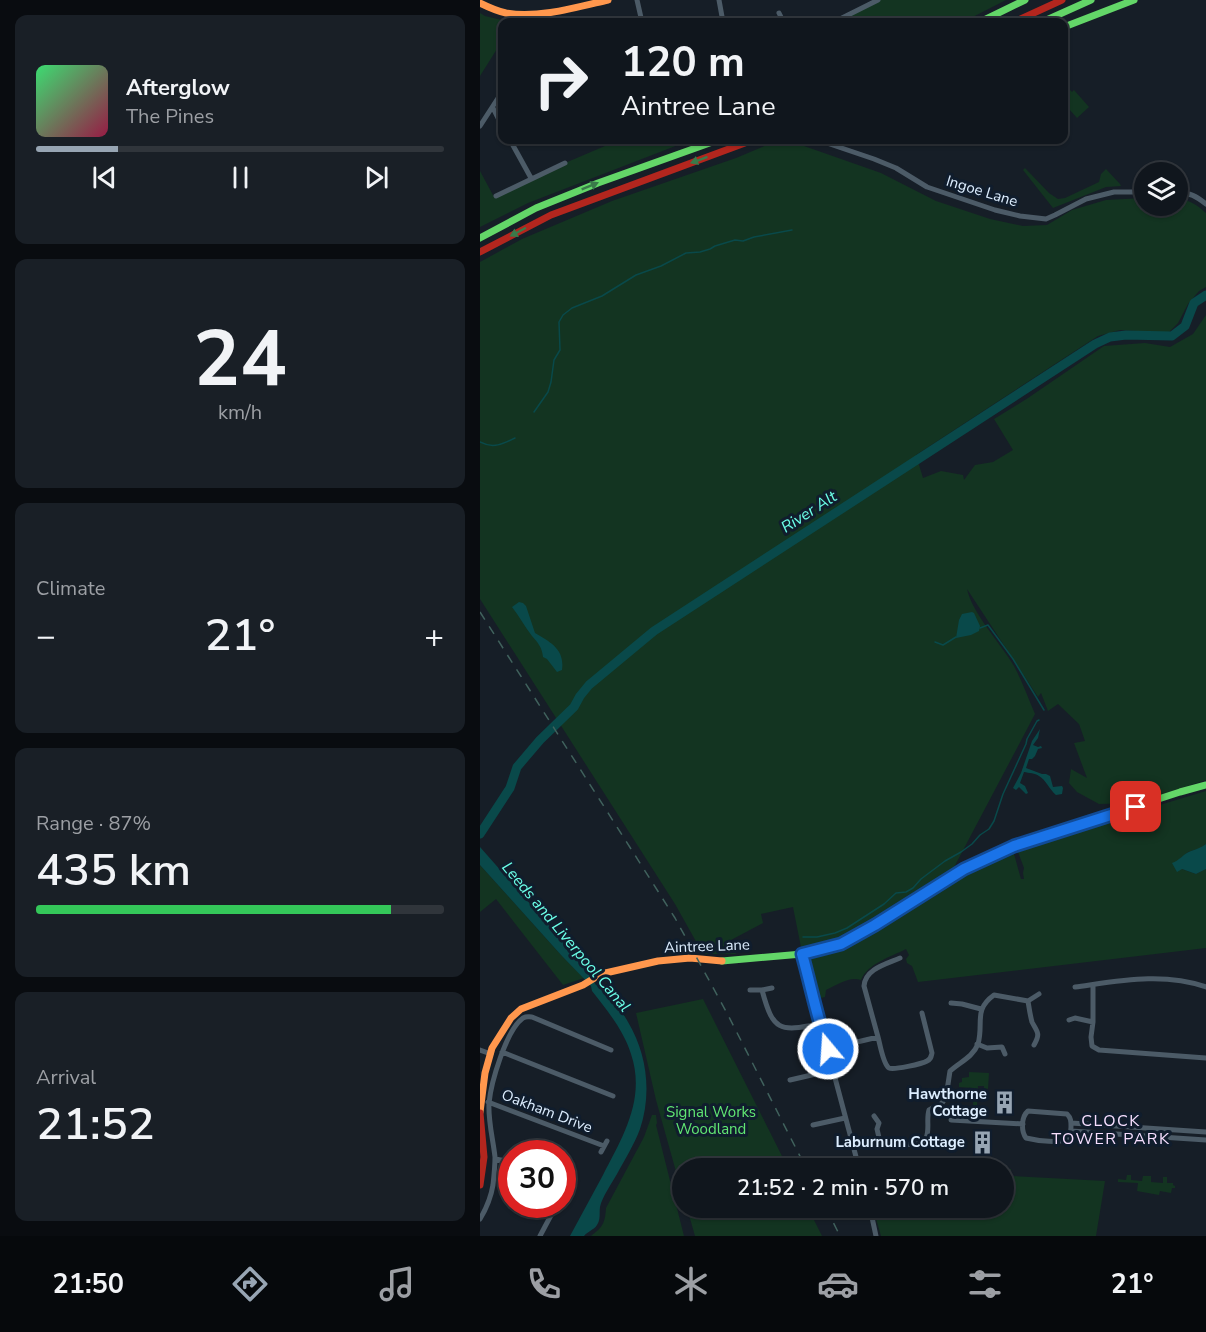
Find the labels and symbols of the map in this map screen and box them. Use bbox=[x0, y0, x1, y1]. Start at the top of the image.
one-way arrow bbox=[689, 155, 707, 165]
street label: Ingoe Lane bbox=[944, 171, 1020, 211]
one-way arrow bbox=[581, 181, 599, 191]
one-way arrow bbox=[509, 227, 526, 237]
water label: River Alt bbox=[777, 485, 842, 538]
pin bbox=[1110, 781, 1161, 832]
water label: Leeds and Liverpool Canal bbox=[497, 857, 636, 1017]
street label: Aintree Lane bbox=[664, 935, 750, 957]
position arrow bbox=[796, 1017, 860, 1081]
place label: Hawthorne Cottage bbox=[908, 1084, 987, 1121]
street label: Oakham Drive bbox=[499, 1085, 595, 1137]
building icon: Hawthorne Cottage bbox=[992, 1090, 1018, 1116]
park label: Signal Works Woodland bbox=[666, 1102, 756, 1139]
district label: CLOCK TOWER PARK bbox=[1051, 1110, 1171, 1150]
building icon: Laburnum Cottage bbox=[970, 1129, 996, 1155]
place label: Laburnum Cottage bbox=[835, 1132, 965, 1152]
speed limit sign: 30 bbox=[498, 1140, 576, 1218]

